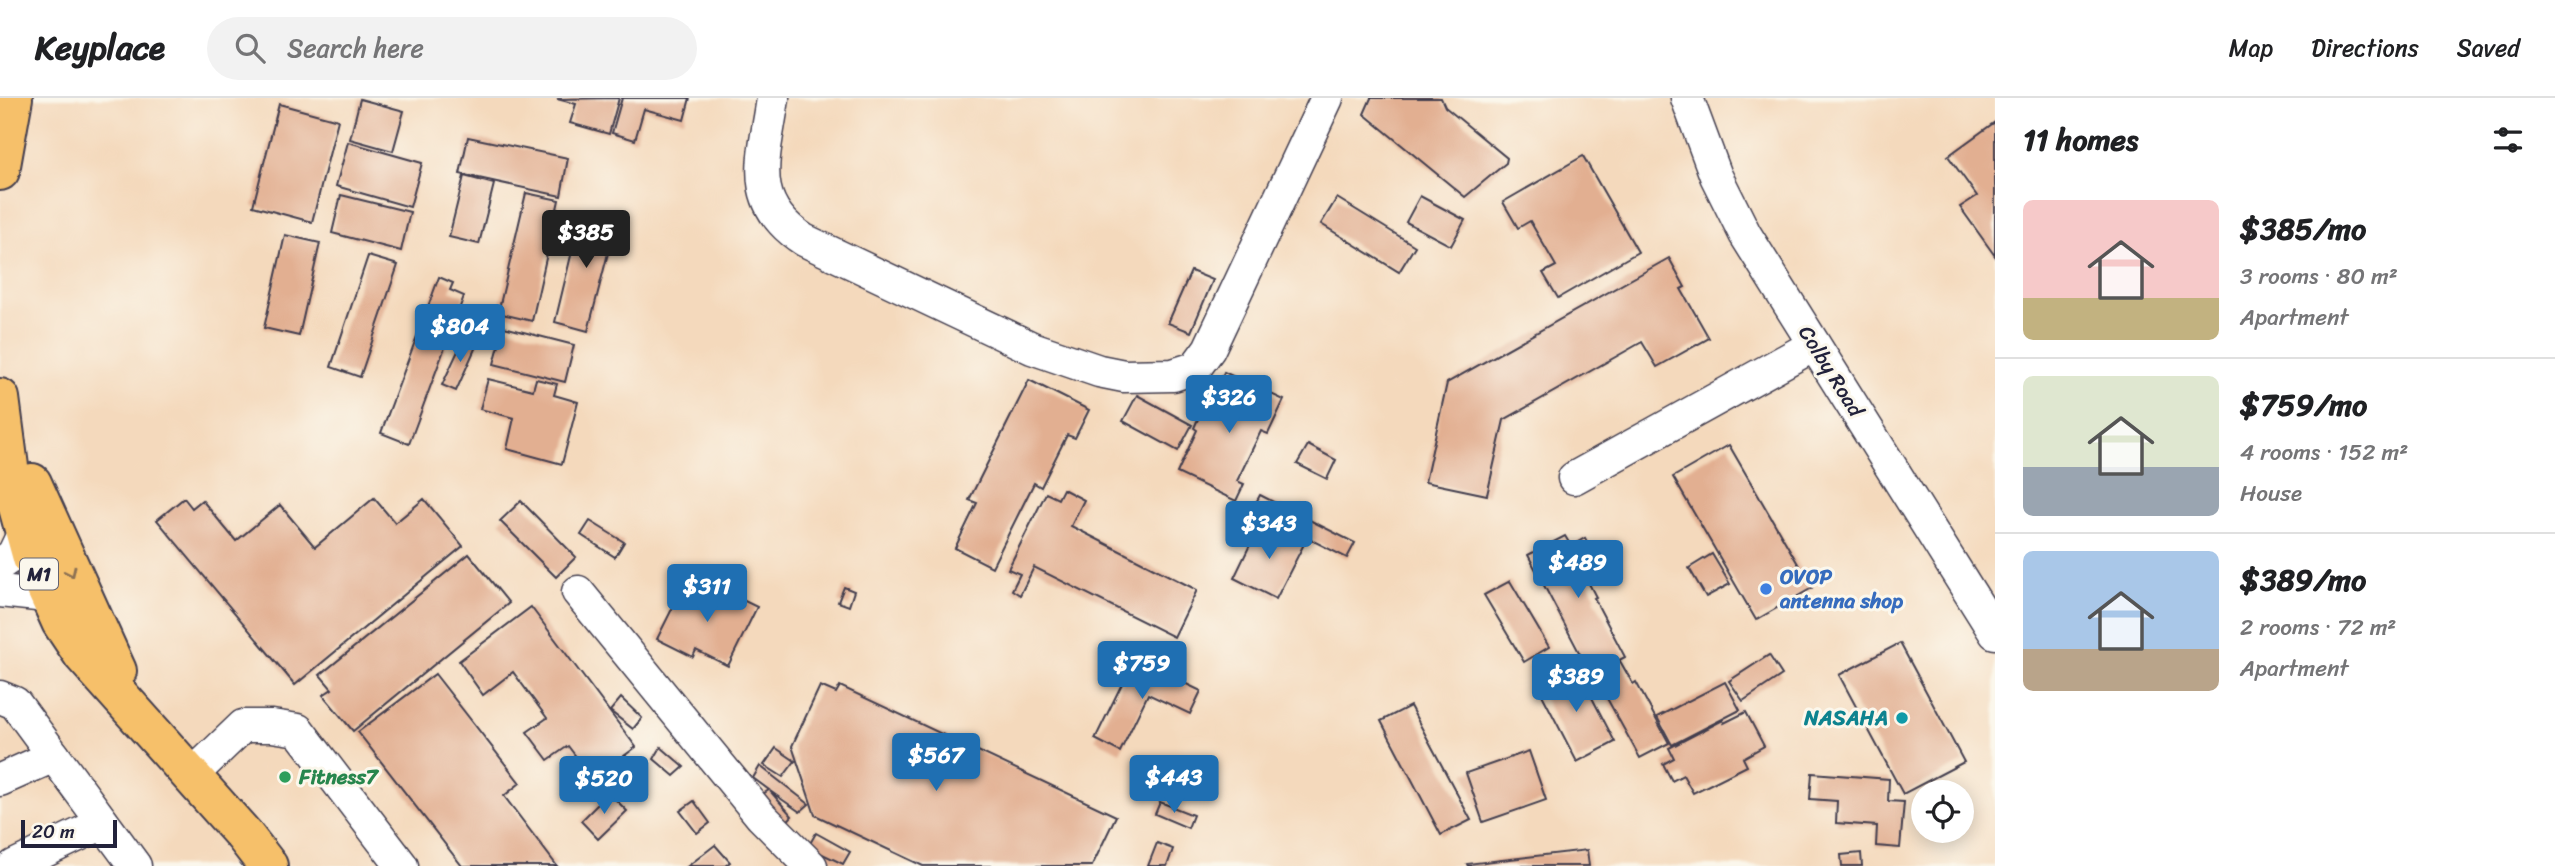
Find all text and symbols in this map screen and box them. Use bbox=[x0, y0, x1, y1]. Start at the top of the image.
search box bbox=[207, 17, 697, 80]
text: Keyplace bbox=[35, 19, 165, 77]
text: Search here bbox=[287, 25, 424, 71]
text: Map bbox=[2229, 27, 2273, 69]
text: Directions bbox=[2311, 27, 2419, 69]
text: Saved bbox=[2457, 27, 2520, 69]
icon: search bbox=[231, 29, 269, 67]
text: 11 homes bbox=[2023, 113, 2138, 167]
icon: filters bbox=[2489, 121, 2527, 159]
text: $385/mo bbox=[2240, 202, 2366, 256]
pin: $385 bbox=[545, 211, 627, 270]
text: $385 bbox=[558, 212, 614, 253]
icon: home bbox=[2079, 228, 2163, 312]
text: 3 rooms · 80 m² bbox=[2240, 256, 2398, 297]
text: Apartment bbox=[2240, 297, 2349, 338]
pin: $804 bbox=[419, 304, 501, 364]
text: $804 bbox=[431, 306, 489, 347]
street label: Colby Road bbox=[1788, 318, 1875, 426]
pin: $326 bbox=[1188, 376, 1270, 435]
text: $326 bbox=[1202, 377, 1256, 418]
text: $759/mo bbox=[2240, 378, 2367, 432]
icon: home bbox=[2079, 404, 2163, 488]
text: 4 rooms · 152 m² bbox=[2240, 432, 2408, 473]
text: House bbox=[2240, 473, 2302, 514]
pin: $343 bbox=[1228, 502, 1310, 561]
text: $343 bbox=[1241, 503, 1297, 544]
pin: $489 bbox=[1537, 540, 1619, 600]
text: $489 bbox=[1549, 542, 1607, 583]
text: $389/mo bbox=[2240, 553, 2366, 607]
place label: OVOP antenna shop bbox=[1779, 558, 1904, 620]
road number: M1 bbox=[20, 559, 58, 589]
pin: $311 bbox=[666, 564, 748, 624]
one-way arrow bbox=[63, 565, 77, 577]
text: $311 bbox=[683, 566, 731, 607]
icon: home bbox=[2079, 579, 2163, 663]
marker: OVOP antenna shop bbox=[1758, 581, 1774, 597]
text: 2 rooms · 72 m² bbox=[2240, 607, 2396, 648]
pin: $759 bbox=[1101, 642, 1183, 701]
text: $759 bbox=[1114, 643, 1170, 684]
text: Apartment bbox=[2240, 648, 2349, 689]
pin: $389 bbox=[1535, 654, 1617, 714]
text: $389 bbox=[1548, 656, 1604, 697]
place label: NASAHA bbox=[1803, 699, 1888, 737]
marker: NASAHA bbox=[1894, 710, 1910, 726]
pin: $567 bbox=[895, 734, 977, 793]
text: $567 bbox=[908, 735, 964, 776]
pin: $520 bbox=[563, 756, 645, 816]
pin: $443 bbox=[1133, 756, 1215, 815]
text: $443 bbox=[1146, 757, 1202, 798]
place label: Fitness7 bbox=[298, 758, 380, 796]
text: $520 bbox=[575, 758, 633, 799]
marker: Fitness7 bbox=[277, 769, 293, 785]
map controls bbox=[1911, 780, 1974, 843]
button: locate bbox=[1911, 780, 1974, 843]
text: 20 m bbox=[32, 815, 75, 848]
scale bar bbox=[21, 817, 117, 849]

